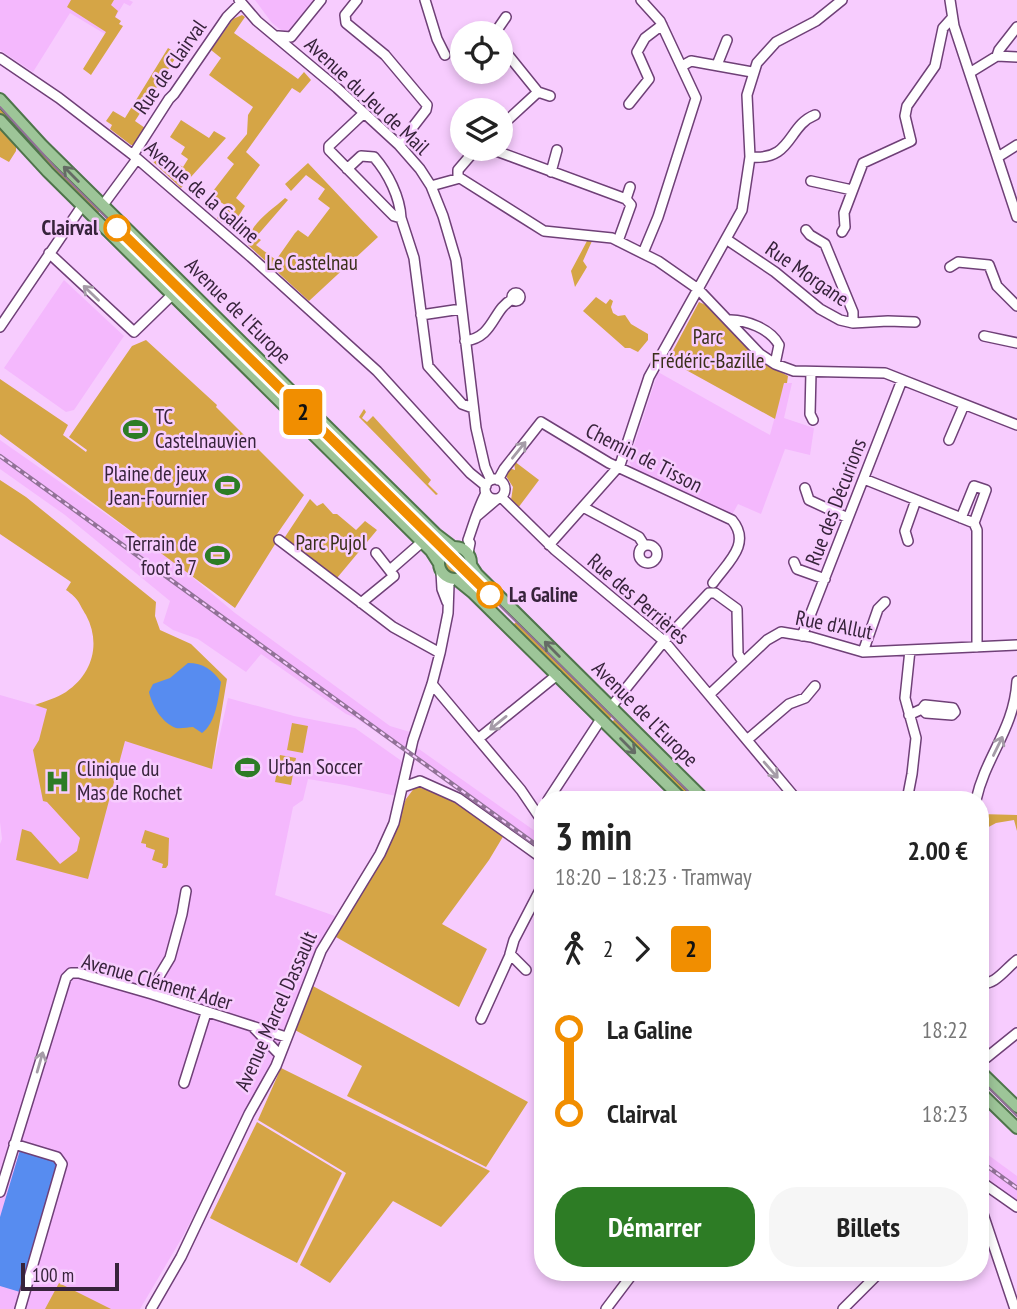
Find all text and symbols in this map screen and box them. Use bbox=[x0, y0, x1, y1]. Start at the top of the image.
street label: Rue de Clairval bbox=[127, 14, 212, 119]
map controls bbox=[450, 21, 513, 161]
button: locate bbox=[450, 21, 513, 84]
street label: Avenue du Jeu de Mail bbox=[299, 31, 435, 160]
button: layers bbox=[450, 98, 513, 161]
street label: Avenue de la Galine bbox=[139, 134, 265, 249]
one-way arrow bbox=[63, 166, 80, 183]
place label: Clairval bbox=[42, 214, 99, 241]
marker: Clairval bbox=[104, 215, 130, 241]
street label: Rue Morgane bbox=[760, 235, 854, 312]
park label: Le Castelnau bbox=[266, 249, 358, 276]
street label: Avenue de l'Europe bbox=[180, 252, 297, 369]
one-way arrow bbox=[83, 284, 100, 301]
park label: Parc Frédéric-Bazille bbox=[652, 323, 764, 374]
line badge: 2 bbox=[280, 389, 326, 435]
text: 2 bbox=[297, 396, 309, 427]
place label: TC Castelnauvien bbox=[155, 403, 256, 454]
sports icon: TC Castelnauvien bbox=[121, 415, 149, 443]
street label: Chemin de Tisson bbox=[581, 417, 707, 499]
street label: Rue des Décurions bbox=[799, 435, 872, 569]
one-way arrow bbox=[511, 442, 526, 460]
place label: Plaine de jeux Jean-Fournier bbox=[104, 460, 207, 511]
sports icon: Plaine de jeux Jean-Fournier bbox=[213, 472, 241, 500]
park label: Parc Pujol bbox=[295, 529, 367, 556]
place label: Terrain de foot à 7 bbox=[125, 530, 197, 581]
sports icon: Terrain de foot à 7 bbox=[203, 542, 231, 570]
street label: Rue des Perrières bbox=[582, 547, 695, 650]
place label: La Galine bbox=[509, 581, 578, 608]
marker: La Galine bbox=[477, 582, 503, 608]
street label: Rue d'Allut bbox=[793, 604, 875, 645]
one-way arrow bbox=[544, 640, 561, 657]
street label: Avenue de l'Europe bbox=[587, 655, 704, 772]
one-way arrow bbox=[490, 715, 508, 730]
one-way arrow bbox=[992, 736, 1006, 757]
one-way arrow bbox=[620, 737, 637, 754]
sports icon: Urban Soccer bbox=[234, 753, 262, 781]
place label: Urban Soccer bbox=[268, 753, 363, 780]
place label: Clinique du Mas de Rochet bbox=[77, 755, 182, 806]
one-way arrow bbox=[763, 761, 779, 779]
hospital icon: Clinique du Mas de Rochet bbox=[43, 767, 71, 795]
text: 3 min bbox=[555, 811, 632, 860]
text: 2.00 € bbox=[907, 834, 968, 867]
text: 18:20 – 18:23 · Tramway bbox=[555, 862, 752, 891]
street label: Avenue Marcel Dassault bbox=[228, 927, 323, 1095]
icon: walk bbox=[555, 930, 593, 968]
icon: forward bbox=[623, 930, 661, 968]
text: 2 bbox=[685, 933, 697, 964]
text: 2 bbox=[603, 934, 613, 963]
street label: Avenue Clément Ader bbox=[79, 947, 236, 1016]
text: La Galine bbox=[607, 1013, 693, 1046]
text: 18:22 bbox=[922, 1015, 968, 1044]
one-way arrow bbox=[34, 1051, 47, 1073]
text: Clairval bbox=[607, 1097, 677, 1130]
text: 18:23 bbox=[922, 1099, 968, 1128]
button: Démarrer bbox=[555, 1187, 755, 1267]
button: Billets bbox=[769, 1187, 968, 1267]
scale bar bbox=[21, 1260, 119, 1292]
text: 100 m bbox=[32, 1263, 74, 1287]

